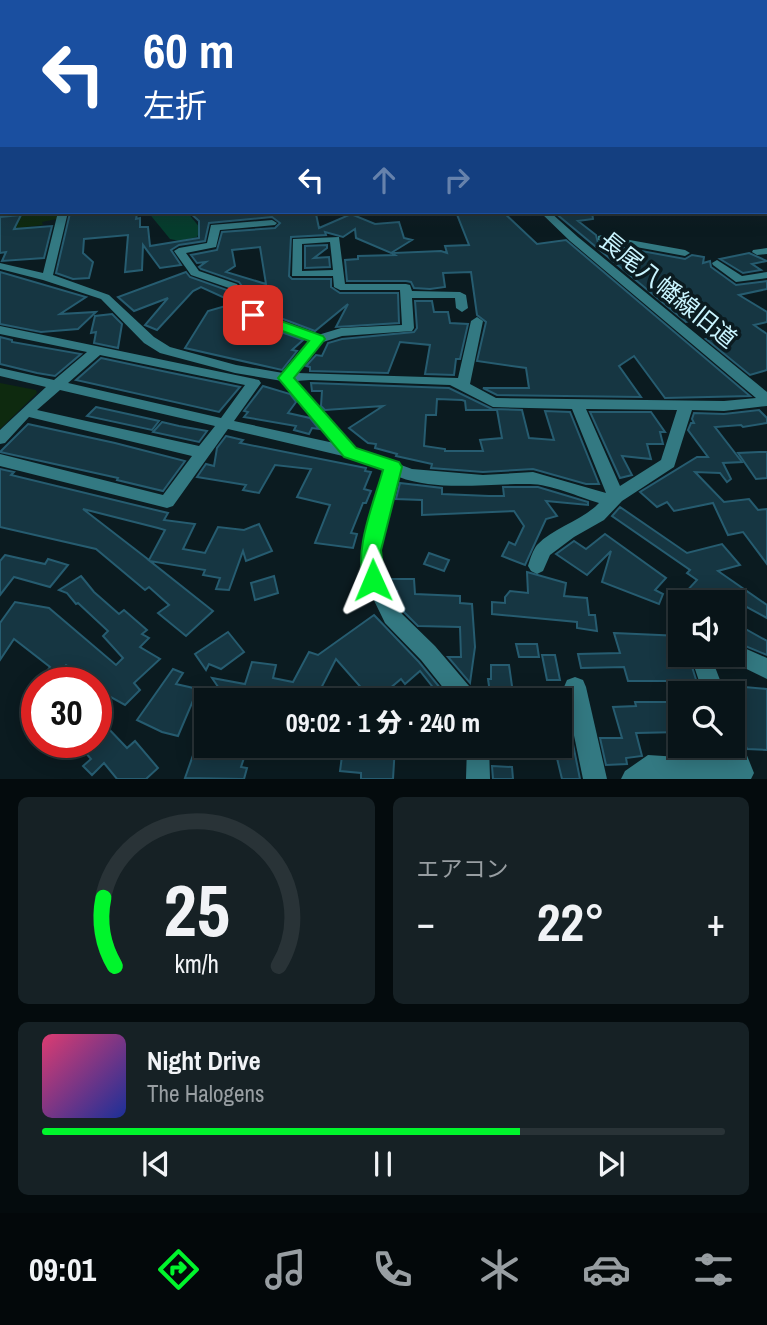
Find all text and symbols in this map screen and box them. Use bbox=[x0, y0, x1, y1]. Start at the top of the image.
text: 60 m bbox=[143, 17, 235, 83]
icon: left bbox=[28, 28, 119, 119]
text: 左折 bbox=[143, 84, 207, 127]
icon: left bbox=[292, 161, 330, 199]
icon: ahead bbox=[365, 161, 403, 199]
icon: right bbox=[438, 161, 476, 199]
street label: 長尾八幡線旧道 bbox=[593, 224, 744, 355]
pin bbox=[223, 285, 283, 345]
icon: arrive bbox=[234, 296, 272, 334]
position arrow bbox=[336, 543, 410, 617]
map controls bbox=[668, 590, 745, 758]
button: sound bbox=[668, 590, 745, 667]
speed limit sign: 30 bbox=[21, 667, 112, 758]
button: search bbox=[668, 681, 745, 758]
text: 09:02 · 1 分 · 240 m bbox=[286, 705, 480, 740]
text: エアコン bbox=[417, 853, 509, 884]
text: 25 bbox=[163, 862, 229, 960]
text: 22° bbox=[537, 887, 605, 957]
text: − bbox=[417, 897, 435, 948]
text: + bbox=[707, 897, 725, 948]
text: km/h bbox=[174, 947, 218, 981]
text: Night Drive bbox=[147, 1043, 261, 1078]
text: The Halogens bbox=[147, 1078, 264, 1109]
icon: previous bbox=[137, 1145, 175, 1183]
icon: pause bbox=[364, 1145, 402, 1183]
icon: next bbox=[592, 1145, 630, 1183]
icon: directions bbox=[154, 1245, 203, 1294]
icon: music bbox=[261, 1245, 310, 1294]
icon: phone bbox=[368, 1245, 417, 1294]
icon: climate bbox=[475, 1245, 524, 1294]
icon: car bbox=[582, 1245, 631, 1294]
icon: filters bbox=[689, 1245, 738, 1294]
text: 09:01 bbox=[29, 1248, 96, 1291]

